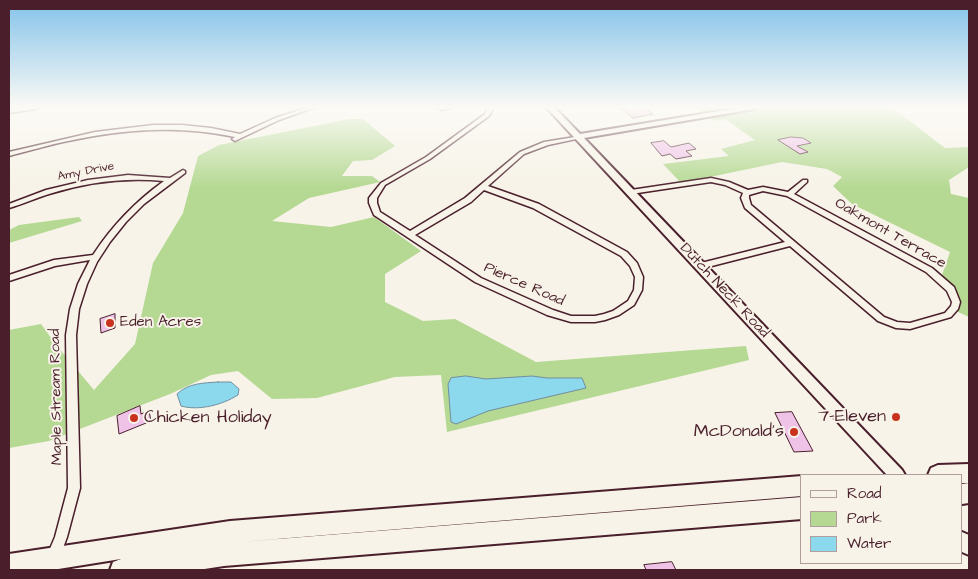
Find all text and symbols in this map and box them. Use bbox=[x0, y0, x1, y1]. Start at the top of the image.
street label: Amy Drive bbox=[56, 159, 116, 185]
street label: Oakmont Terrace bbox=[831, 195, 949, 273]
street label: Dutch Neck Road bbox=[675, 240, 773, 342]
street label: Pierce Road bbox=[481, 259, 567, 311]
place label: Eden Acres bbox=[120, 314, 201, 332]
marker: Eden Acres bbox=[104, 317, 116, 329]
street label: Maple Stream Road bbox=[47, 328, 67, 466]
place label: 7-Eleven bbox=[818, 406, 886, 428]
place label: Chicken Holiday bbox=[144, 407, 272, 429]
marker: 7-Eleven bbox=[890, 411, 902, 423]
marker: Chicken Holiday bbox=[128, 412, 140, 424]
place label: McDonald's bbox=[694, 421, 784, 443]
marker: McDonald's bbox=[788, 426, 800, 438]
legend bbox=[800, 474, 963, 564]
text: Road bbox=[847, 483, 881, 504]
text: Park bbox=[847, 508, 882, 529]
text: Water bbox=[847, 533, 891, 554]

